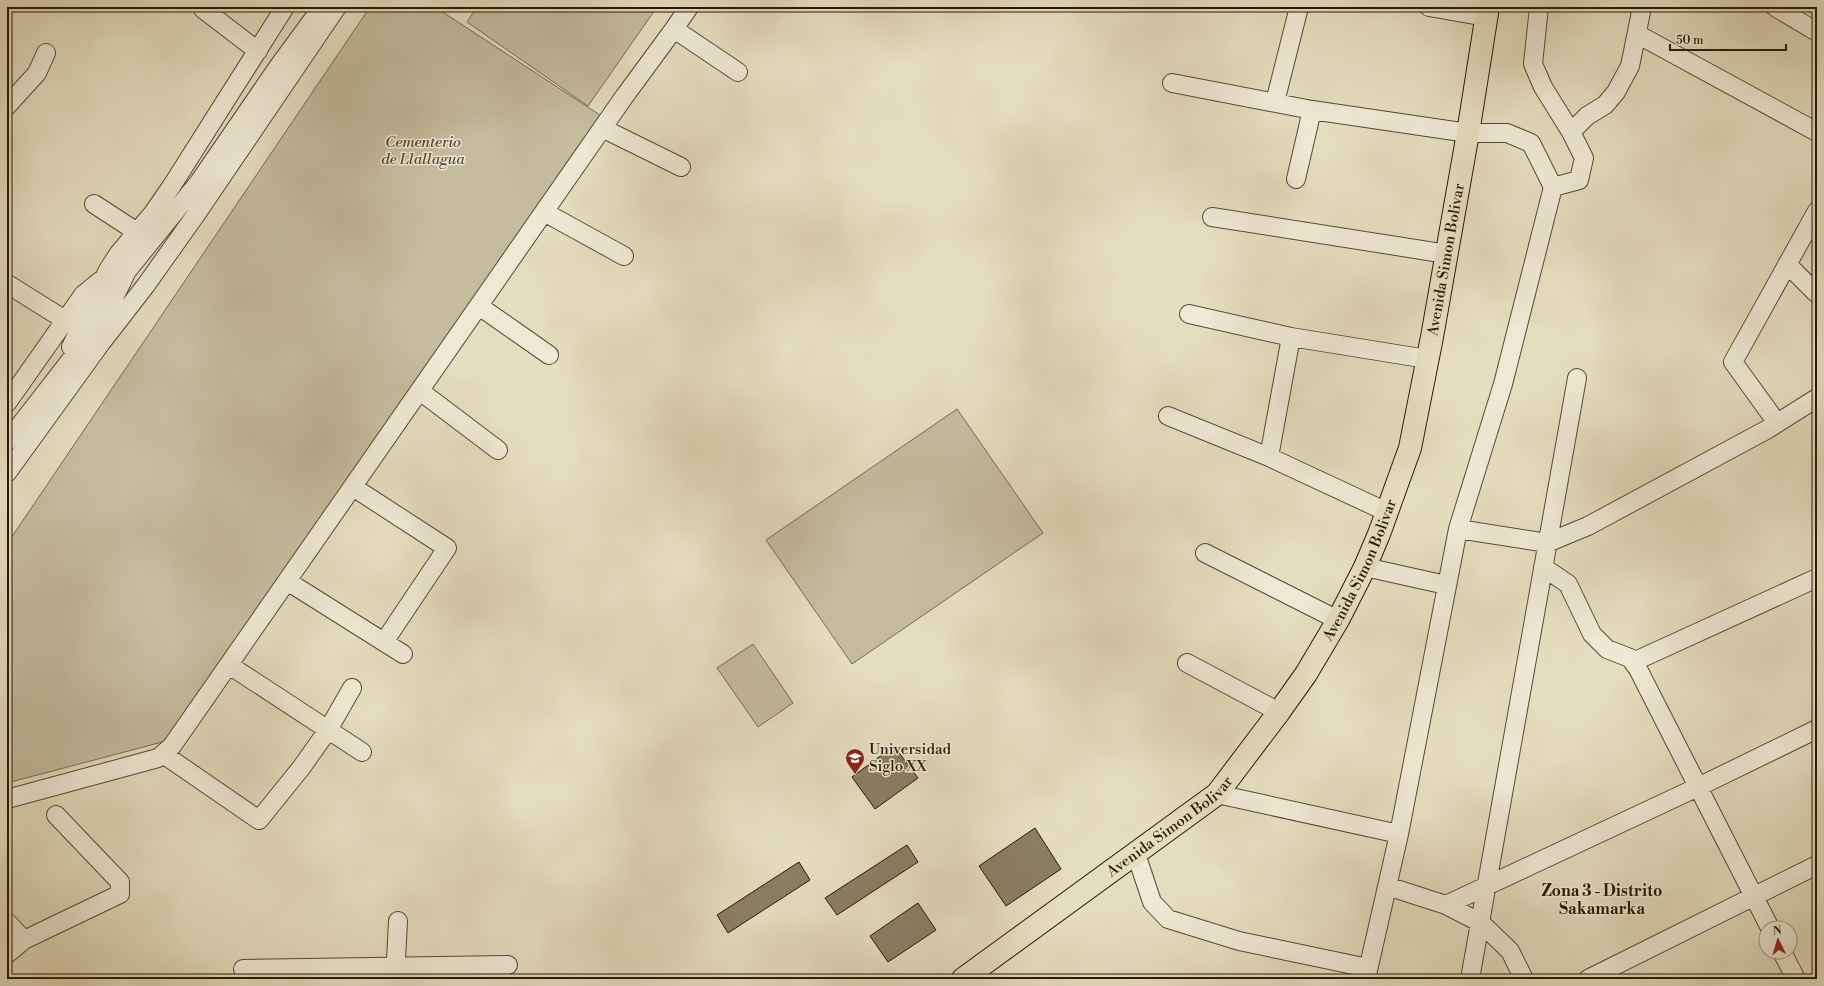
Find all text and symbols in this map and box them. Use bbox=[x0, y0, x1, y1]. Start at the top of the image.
scale bar bbox=[1670, 26, 1786, 52]
text: 50 m bbox=[1676, 33, 1704, 48]
park label: Cementerio de Llallagua bbox=[381, 133, 465, 169]
street label: Avenida Simon Bolivar bbox=[1423, 181, 1469, 338]
street label: Avenida Simon Bolivar bbox=[1318, 496, 1401, 645]
place label: Universidad Siglo XX bbox=[869, 740, 952, 776]
school or university icon: Universidad Siglo XX bbox=[844, 747, 866, 775]
street label: Avenida Simon Bolivar bbox=[1102, 772, 1237, 881]
district label: Zona 3 - Distrito Sakamarka bbox=[1542, 881, 1662, 919]
north arrow bbox=[1758, 920, 1798, 960]
text: N bbox=[1772, 924, 1782, 938]

